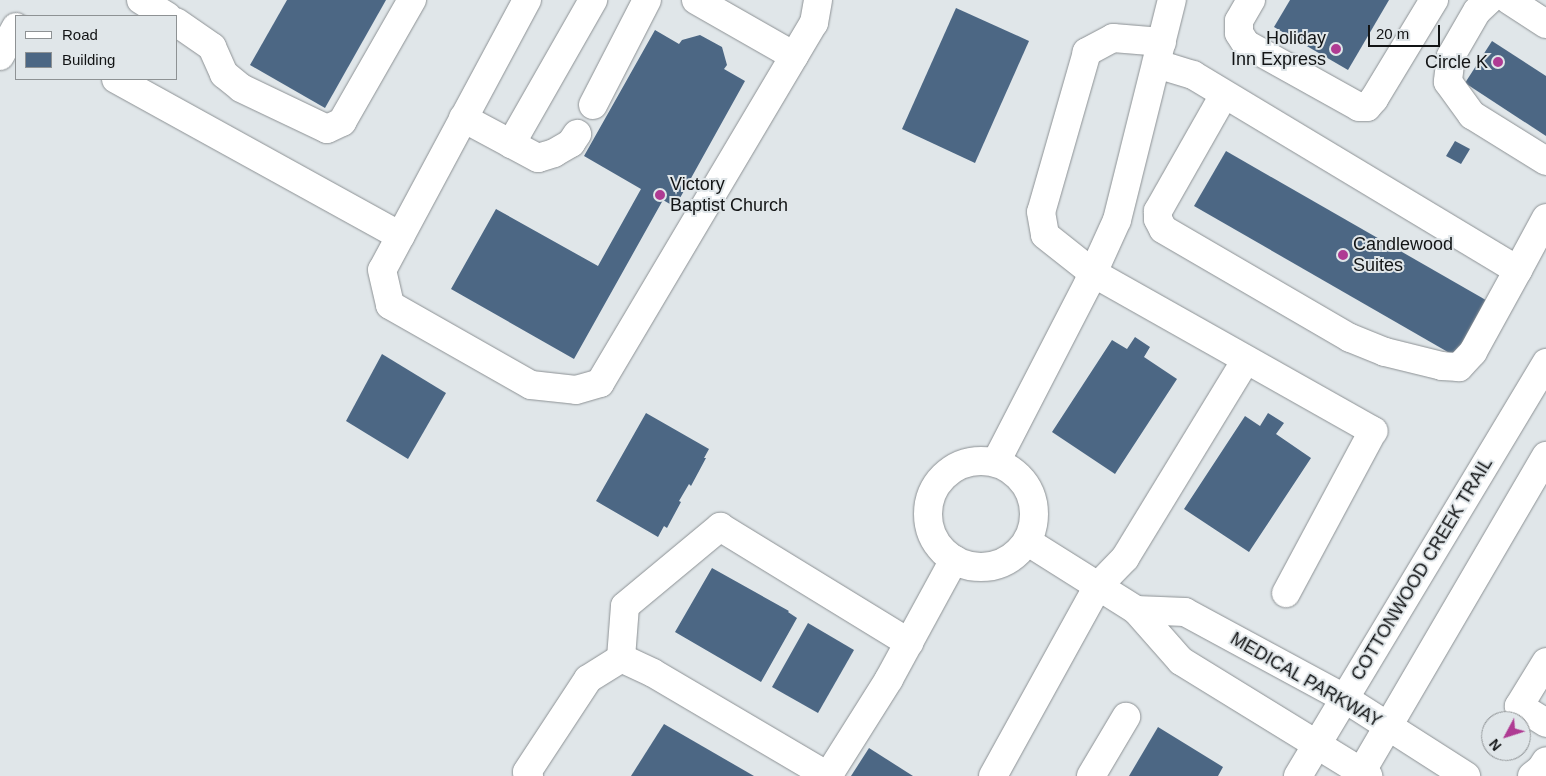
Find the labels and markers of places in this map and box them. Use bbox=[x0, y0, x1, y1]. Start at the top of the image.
place label: Holiday Inn Express bbox=[1231, 28, 1326, 70]
marker: Holiday Inn Express bbox=[1330, 43, 1342, 55]
place label: Circle K bbox=[1425, 51, 1488, 73]
marker: Circle K bbox=[1492, 56, 1504, 68]
place label: Victory Baptist Church bbox=[670, 174, 788, 216]
marker: Victory Baptist Church bbox=[654, 189, 666, 201]
place label: Candlewood Suites bbox=[1353, 234, 1453, 276]
marker: Candlewood Suites bbox=[1337, 249, 1349, 261]

